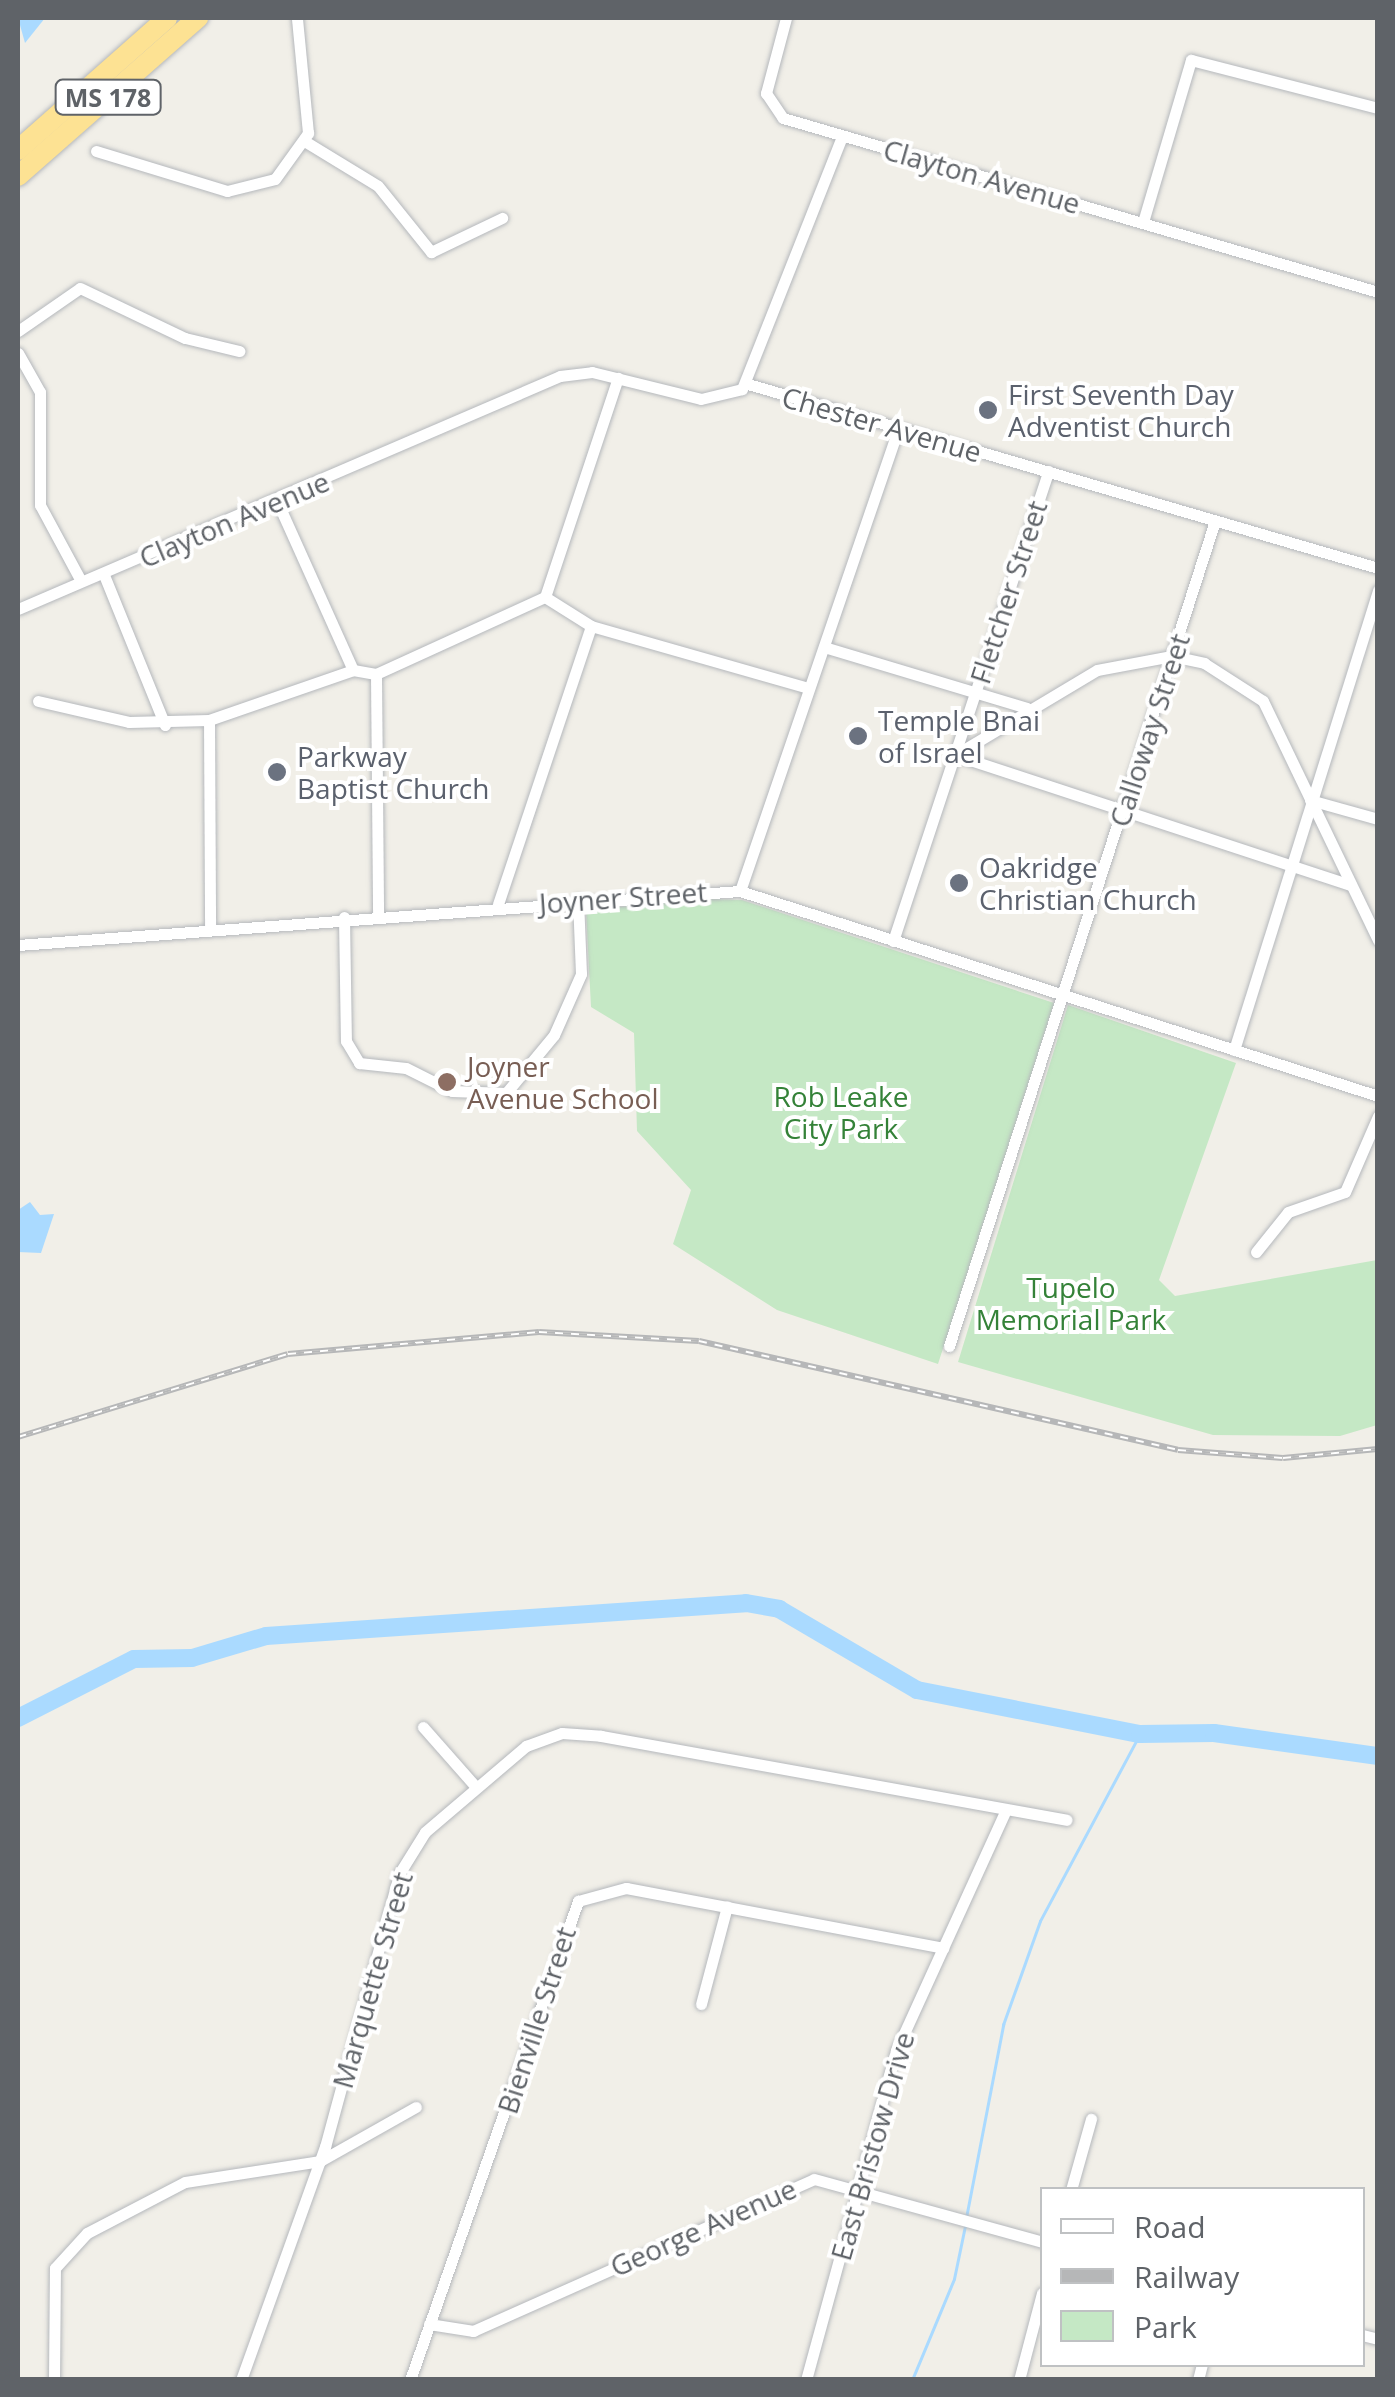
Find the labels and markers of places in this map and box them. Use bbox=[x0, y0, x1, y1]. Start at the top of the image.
place label: First Seventh Day Adventist Church bbox=[1008, 377, 1234, 443]
marker: First Seventh Day Adventist Church bbox=[977, 399, 999, 421]
place label: Temple Bnai of Israel bbox=[878, 703, 1040, 769]
marker: Temple Bnai of Israel bbox=[847, 725, 869, 747]
place label: Parkway Baptist Church bbox=[297, 739, 489, 805]
marker: Parkway Baptist Church bbox=[266, 761, 288, 783]
place label: Oakridge Christian Church bbox=[979, 850, 1197, 916]
marker: Oakridge Christian Church bbox=[948, 872, 970, 894]
place label: Joyner Avenue School bbox=[467, 1049, 658, 1115]
marker: Joyner Avenue School bbox=[436, 1071, 458, 1093]

